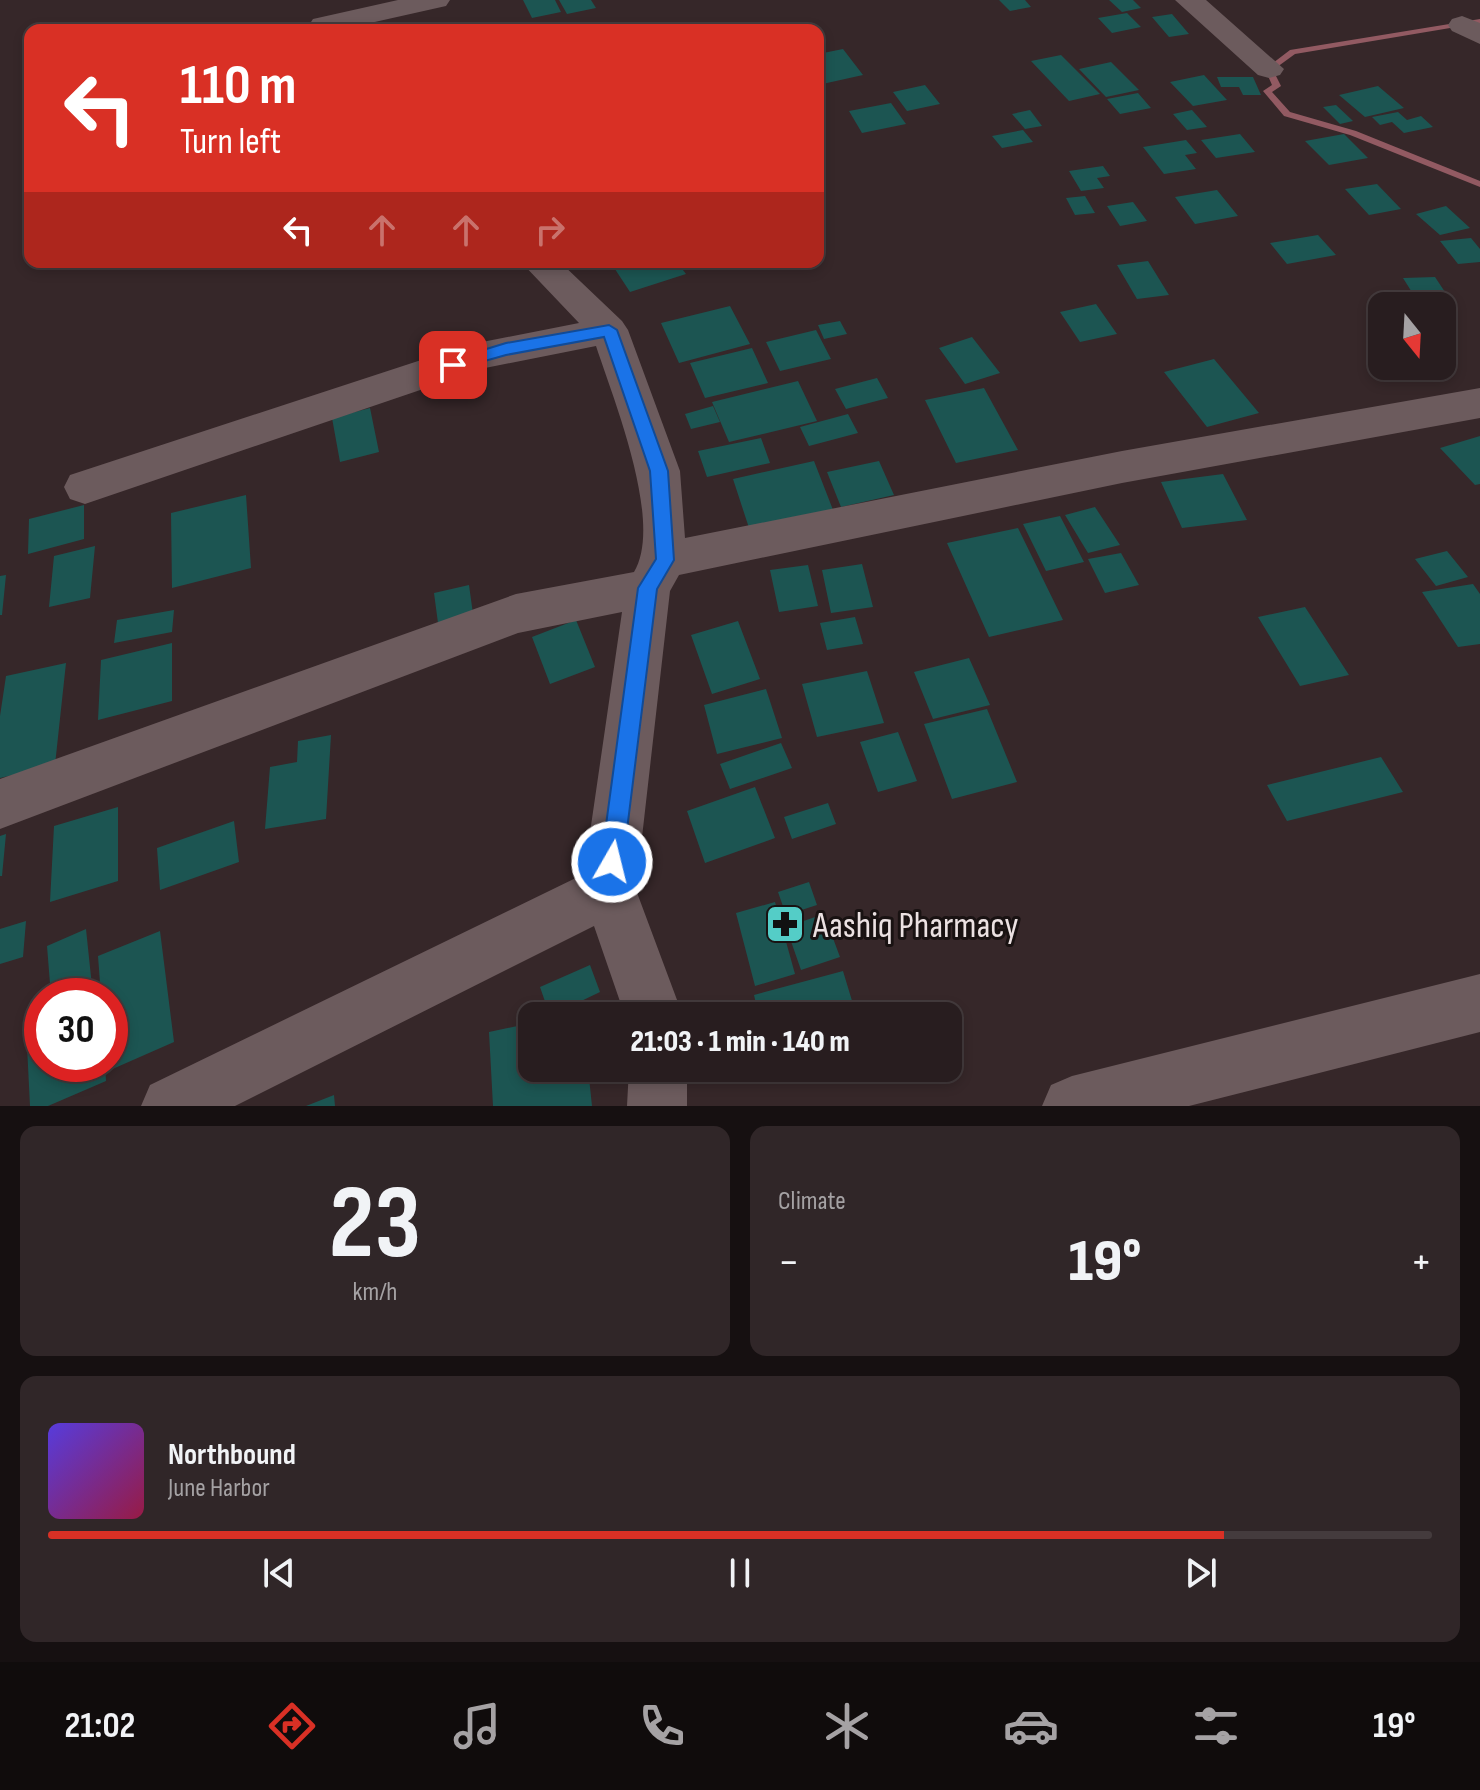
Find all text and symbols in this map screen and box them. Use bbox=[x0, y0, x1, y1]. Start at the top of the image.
text: 110 m bbox=[180, 53, 296, 120]
icon: left bbox=[48, 56, 152, 160]
text: Turn left bbox=[180, 121, 281, 164]
icon: left bbox=[276, 208, 320, 252]
icon: ahead bbox=[360, 208, 404, 252]
icon: ahead bbox=[444, 208, 488, 252]
icon: right bbox=[528, 208, 572, 252]
north arrow bbox=[1368, 292, 1456, 380]
map controls bbox=[1368, 292, 1456, 380]
pin bbox=[419, 331, 487, 399]
icon: arrive bbox=[431, 343, 475, 387]
position arrow bbox=[570, 820, 654, 904]
pharmacy icon: Aashiq Pharmacy bbox=[764, 903, 806, 945]
place label: Aashiq Pharmacy bbox=[812, 905, 1018, 948]
speed limit sign: 30 bbox=[24, 978, 128, 1082]
text: 21:03 · 1 min · 140 m bbox=[630, 1024, 850, 1060]
text: 23 bbox=[329, 1162, 421, 1287]
text: Climate bbox=[778, 1186, 846, 1217]
text: 19° bbox=[1068, 1226, 1142, 1298]
text: − bbox=[778, 1236, 800, 1289]
text: + bbox=[1410, 1236, 1432, 1289]
text: km/h bbox=[353, 1277, 397, 1308]
text: Northbound bbox=[168, 1437, 296, 1473]
text: June Harbor bbox=[168, 1473, 270, 1504]
icon: previous bbox=[257, 1551, 301, 1595]
icon: pause bbox=[718, 1551, 762, 1595]
icon: next bbox=[1179, 1551, 1223, 1595]
icon: directions bbox=[264, 1698, 320, 1754]
icon: music bbox=[449, 1698, 505, 1754]
icon: phone bbox=[634, 1698, 690, 1754]
icon: climate bbox=[819, 1698, 875, 1754]
icon: car bbox=[1003, 1698, 1059, 1754]
icon: filters bbox=[1188, 1698, 1244, 1754]
text: 21:02 bbox=[64, 1705, 135, 1748]
text: 19° bbox=[1373, 1705, 1416, 1748]

